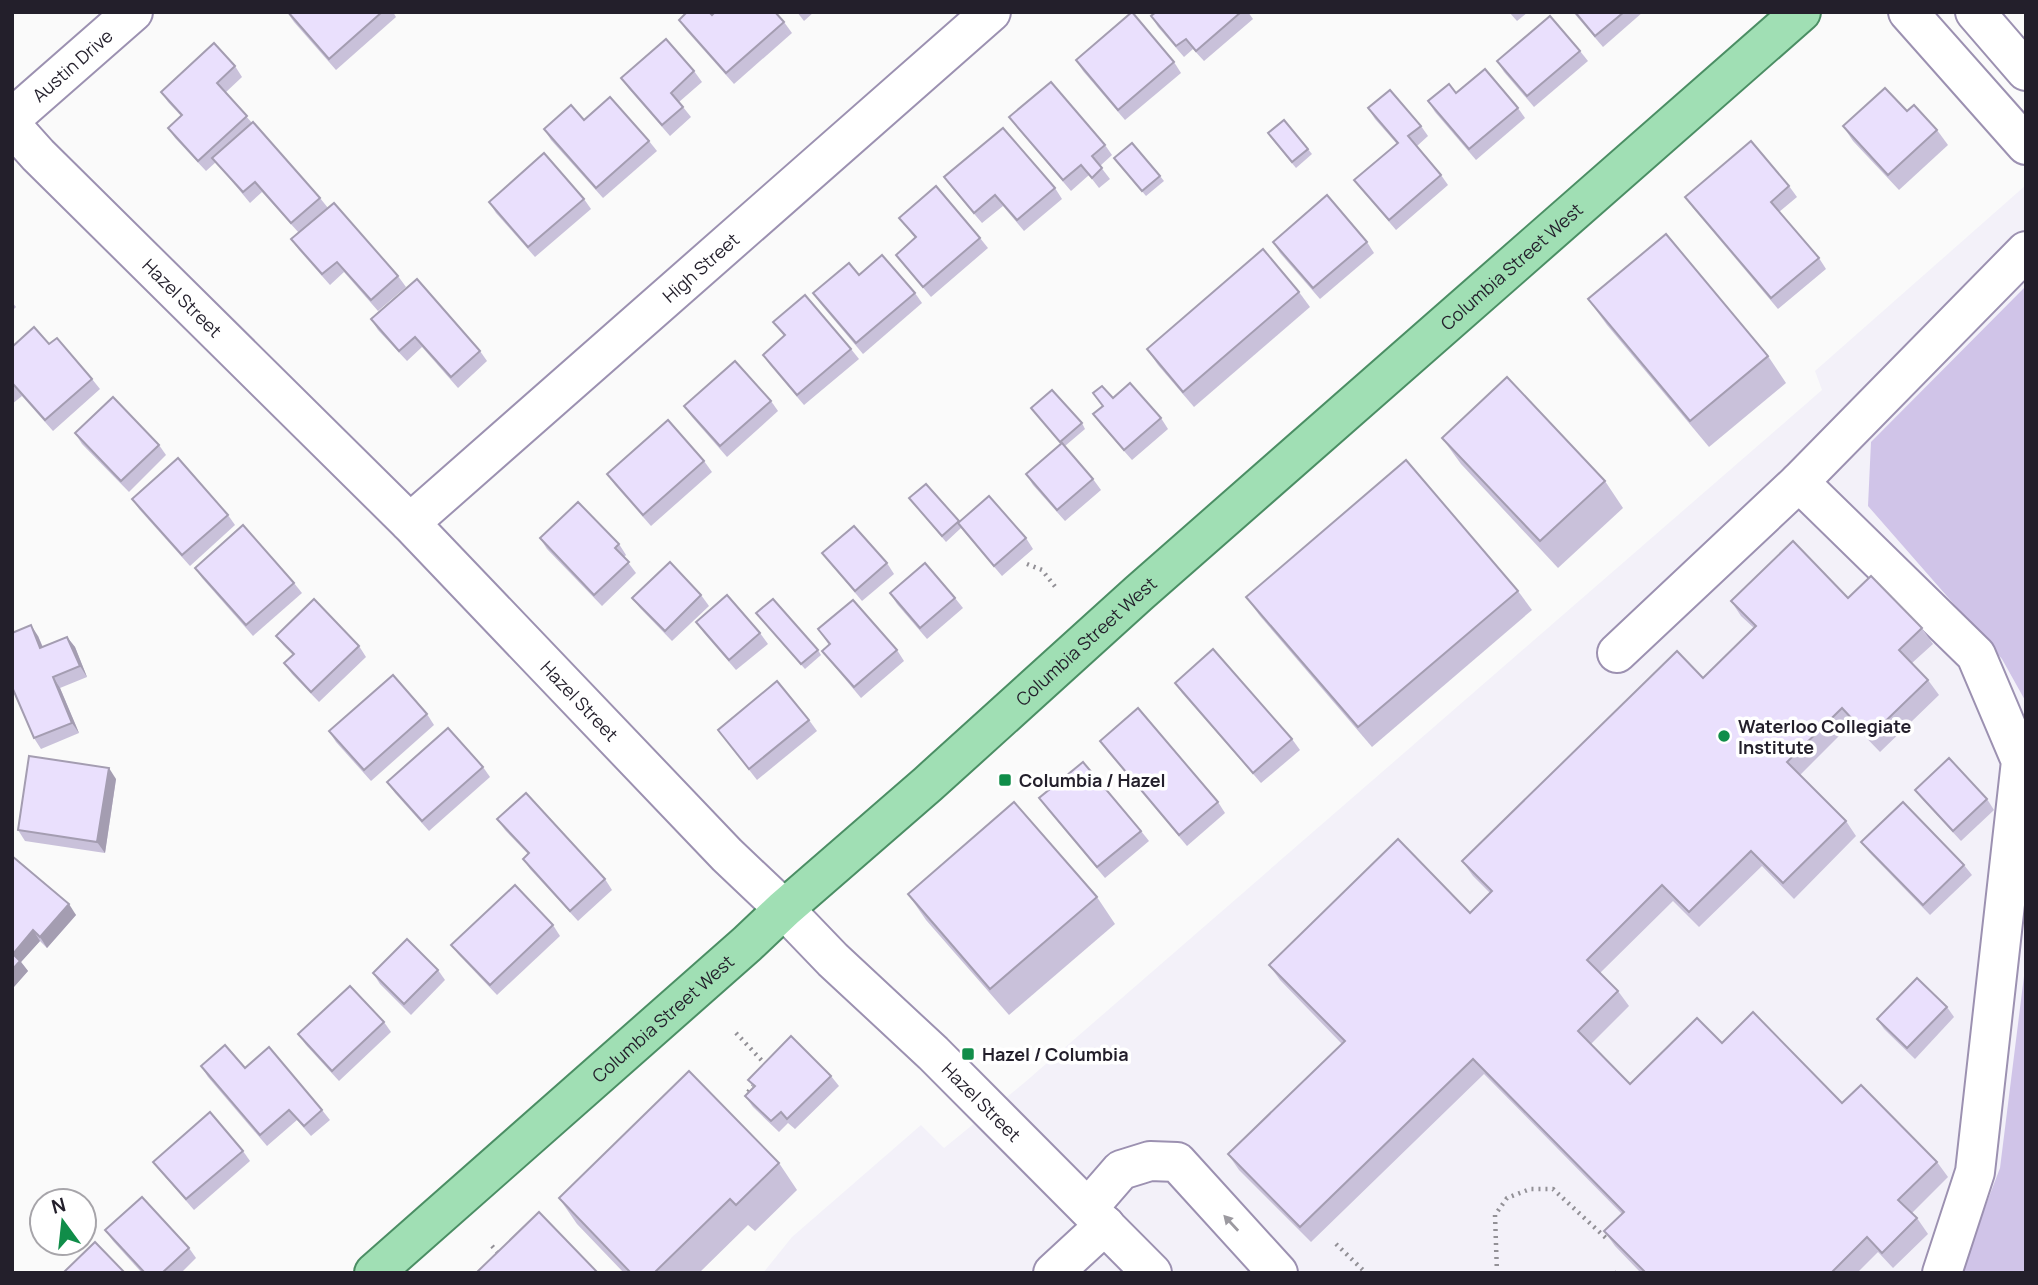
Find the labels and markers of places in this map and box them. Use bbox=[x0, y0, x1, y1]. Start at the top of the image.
place label: Waterloo Collegiate Institute bbox=[1738, 714, 1911, 759]
marker: Waterloo Collegiate Institute bbox=[1716, 728, 1732, 744]
place label: Columbia / Hazel bbox=[1019, 768, 1166, 792]
marker: Columbia / Hazel bbox=[997, 772, 1013, 788]
place label: Hazel / Columbia bbox=[982, 1042, 1129, 1066]
marker: Hazel / Columbia bbox=[960, 1046, 976, 1062]

